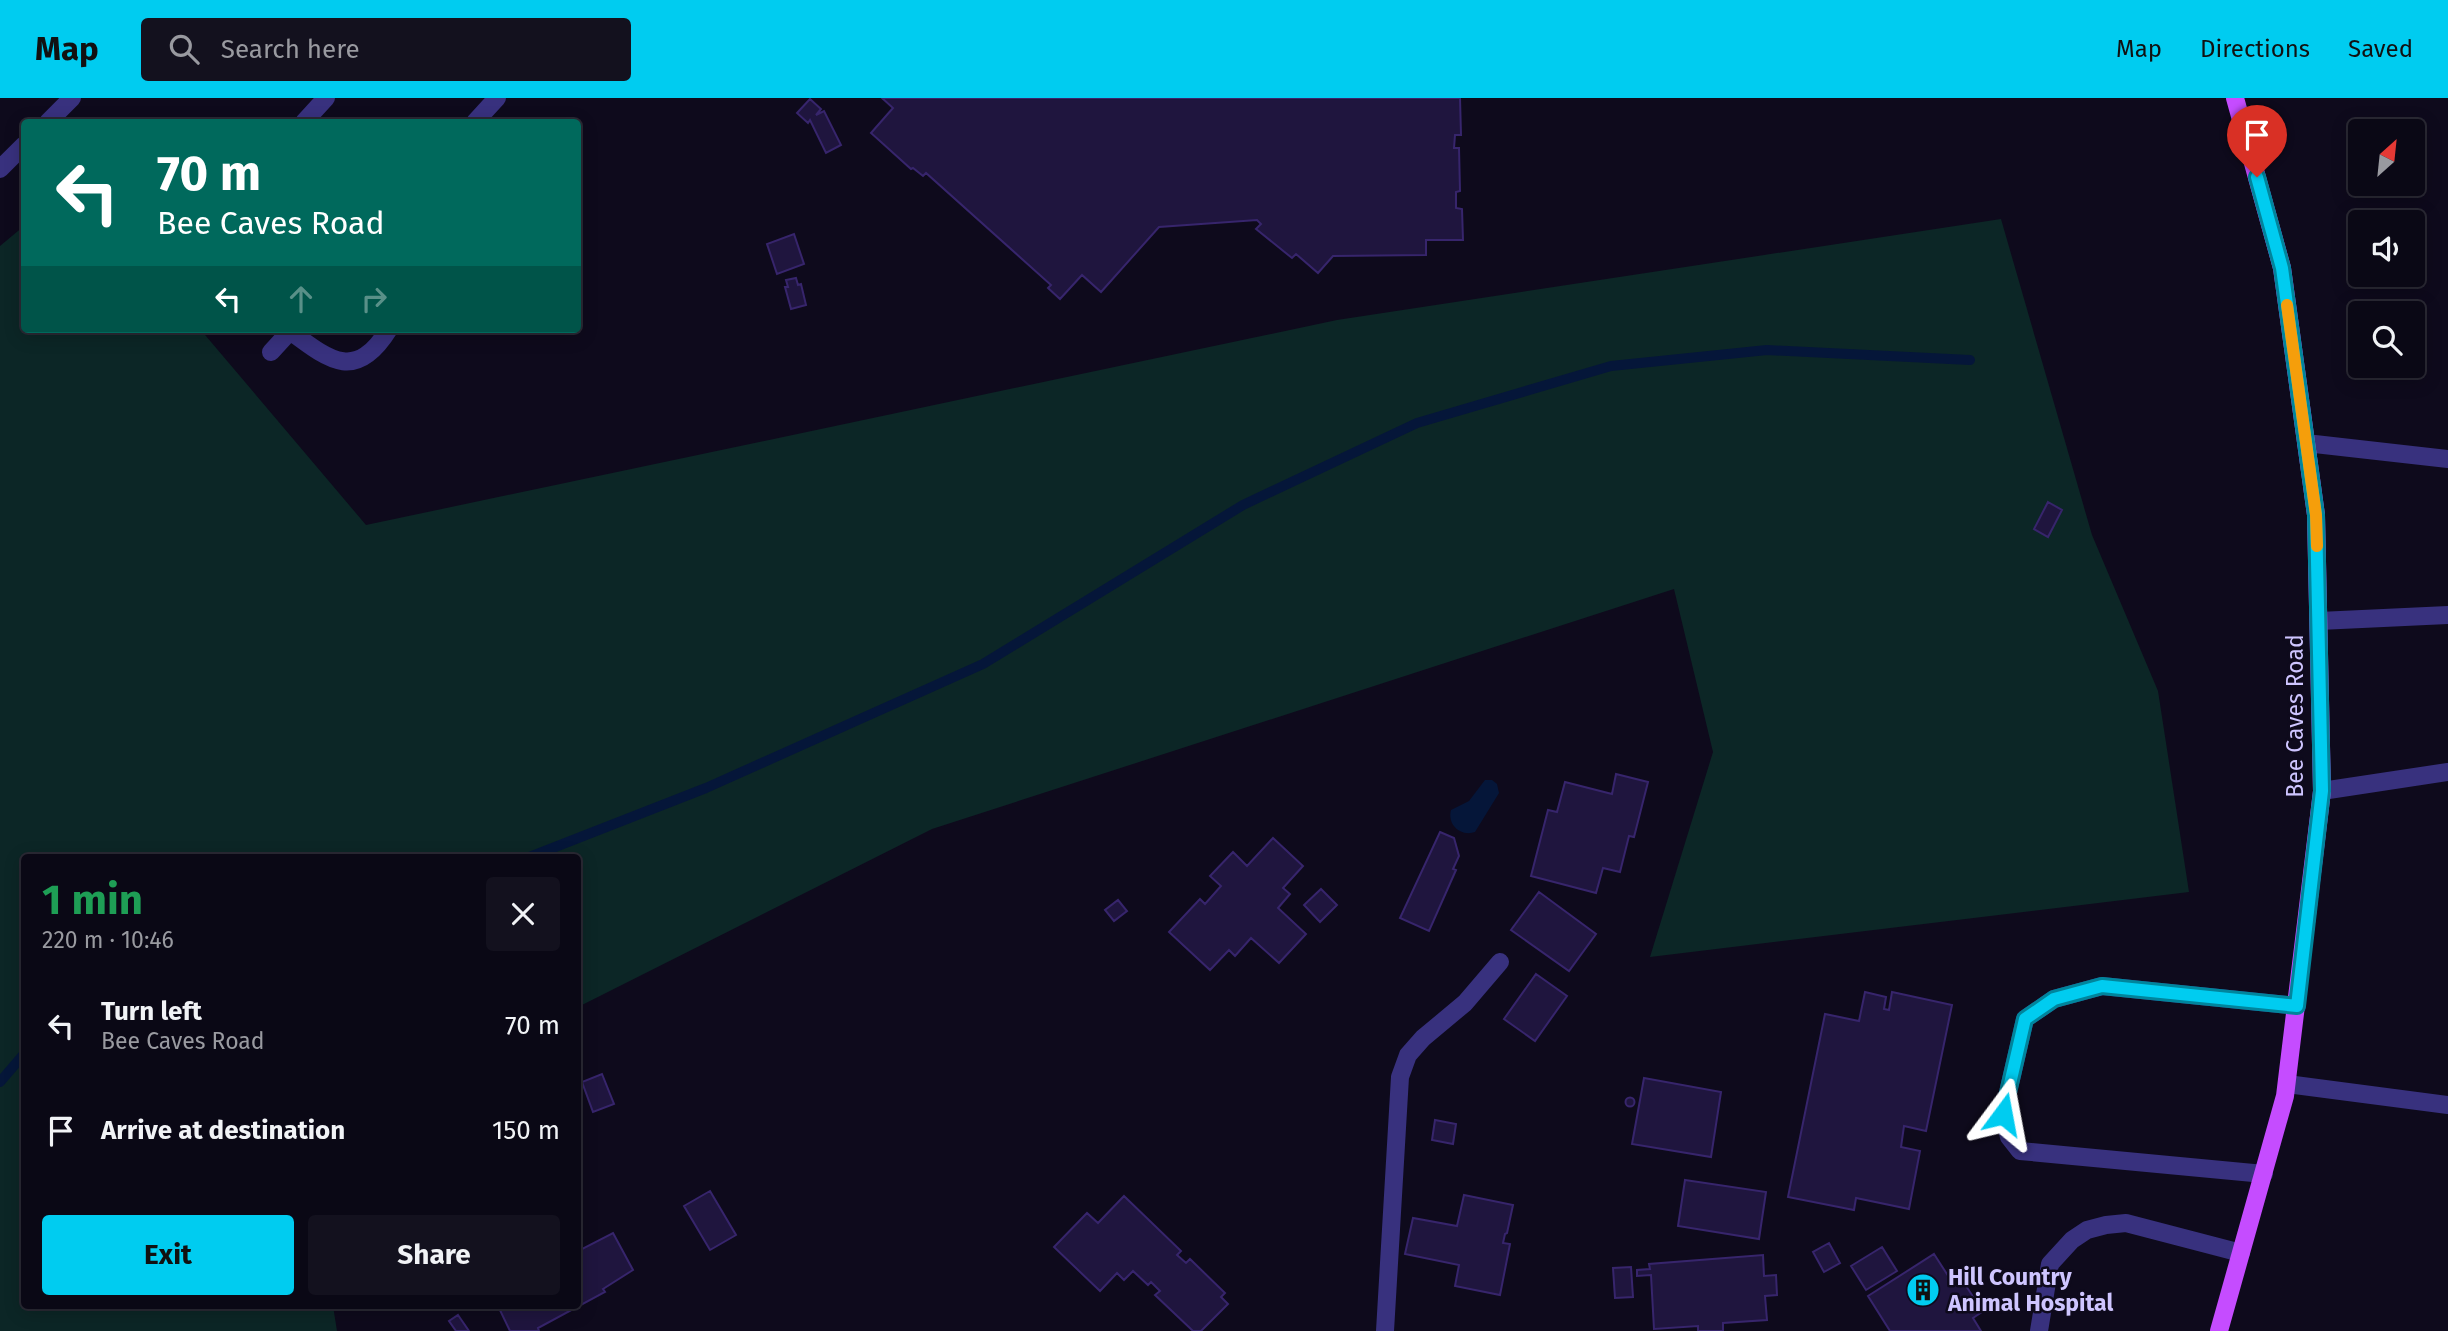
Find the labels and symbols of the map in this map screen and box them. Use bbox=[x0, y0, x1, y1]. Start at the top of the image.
pin bbox=[2227, 105, 2287, 177]
north arrow bbox=[2348, 119, 2426, 196]
street label: Bee Caves Road bbox=[2281, 634, 2309, 798]
position arrow bbox=[1966, 1077, 2040, 1151]
place label: Hill Country Animal Hospital bbox=[1947, 1263, 2113, 1317]
building icon: Hill Country Animal Hospital bbox=[1904, 1271, 1942, 1309]

